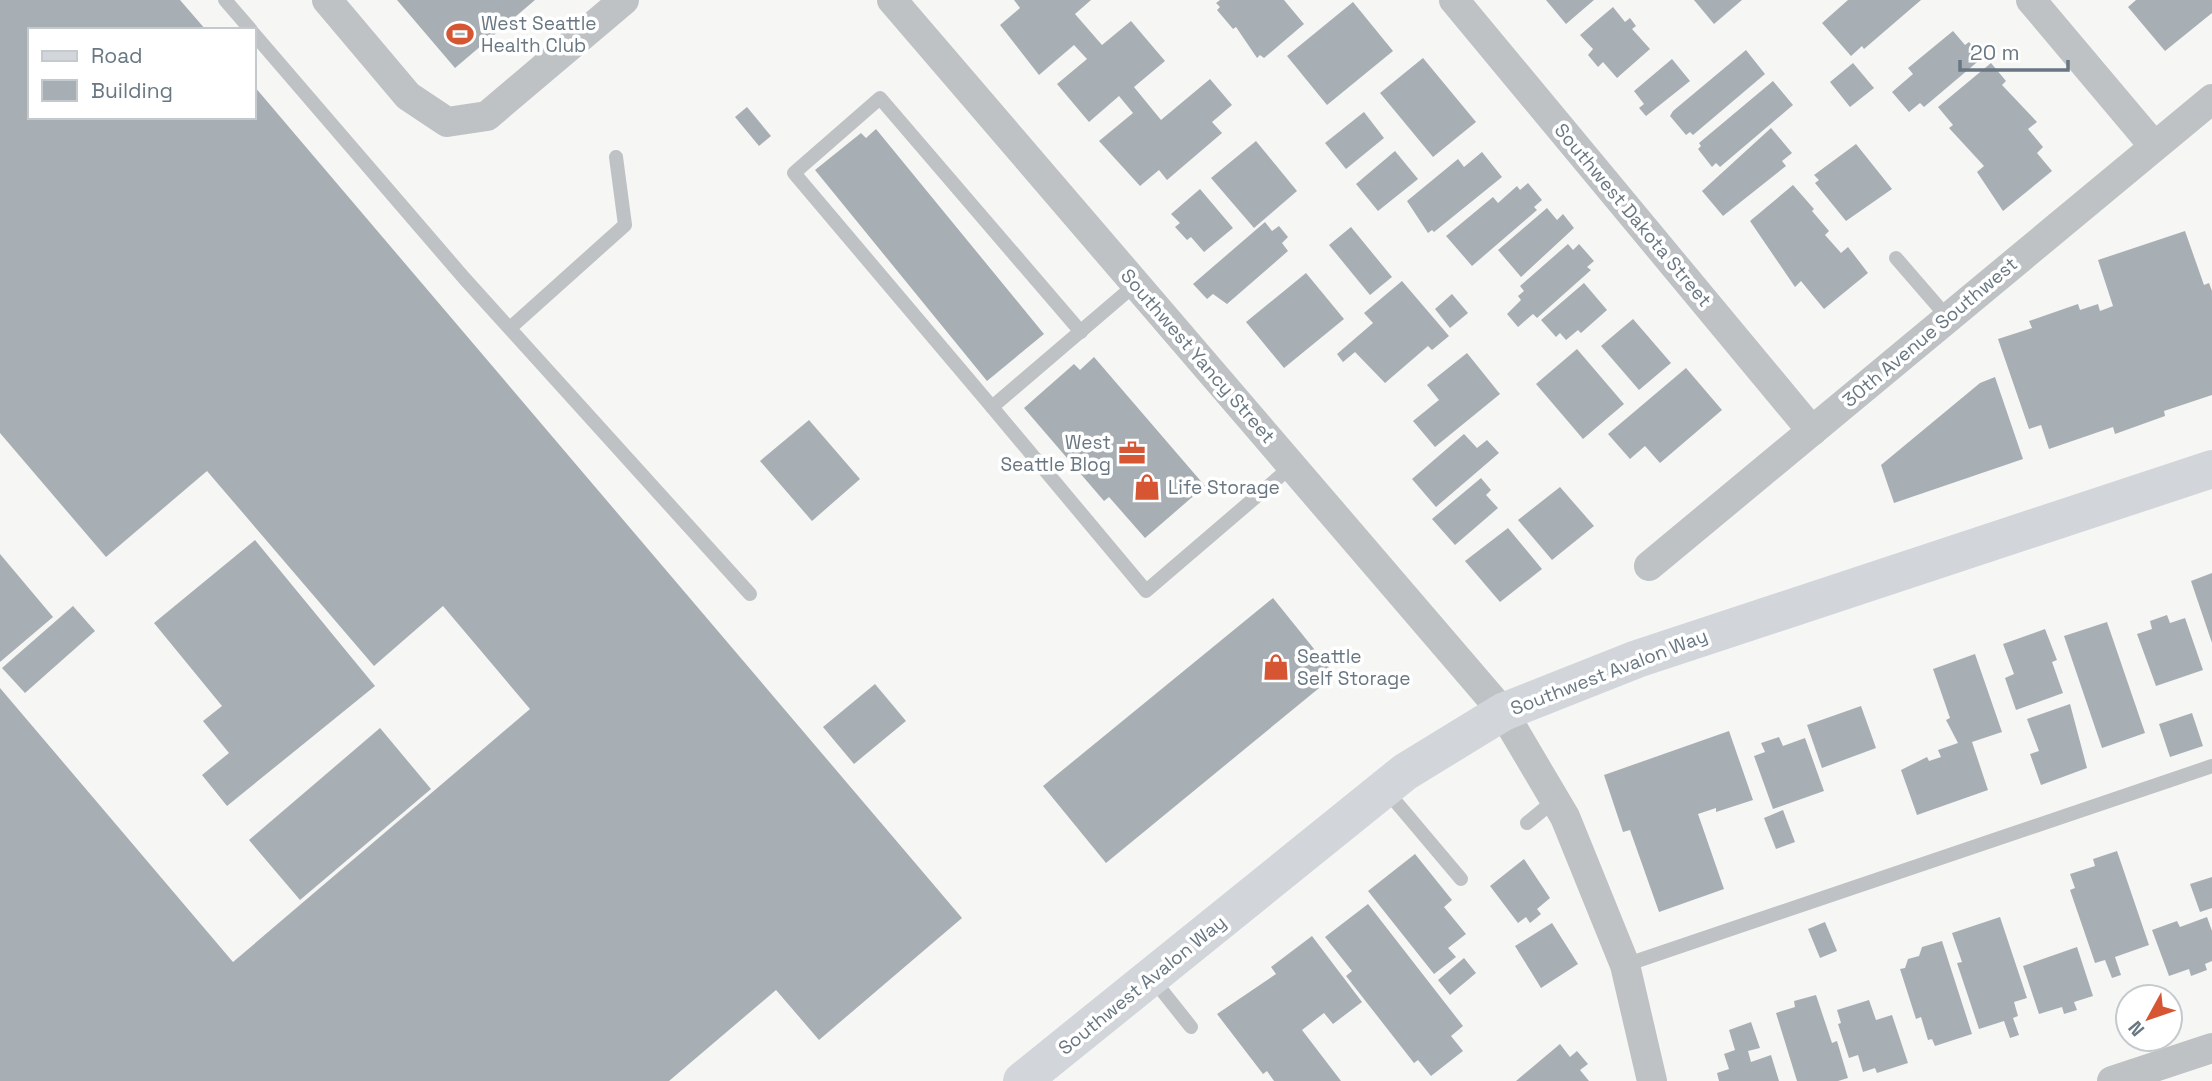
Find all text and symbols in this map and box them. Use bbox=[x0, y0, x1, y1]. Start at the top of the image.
place label: West Seattle Health Club bbox=[481, 11, 597, 58]
sports icon: West Seattle Health Club bbox=[445, 19, 475, 49]
legend bbox=[28, 28, 256, 119]
scale bar bbox=[1960, 28, 2068, 72]
text: 20 m bbox=[1970, 39, 2020, 66]
text: Road bbox=[91, 42, 143, 69]
text: Building bbox=[91, 77, 173, 104]
street label: Southwest Dakota Street bbox=[1549, 118, 1717, 312]
street label: 30th Avenue Southwest bbox=[1837, 251, 2023, 413]
street label: Southwest Yancy Street bbox=[1115, 264, 1281, 448]
place label: West Seattle Blog bbox=[1000, 430, 1111, 477]
office icon: West Seattle Blog bbox=[1117, 438, 1147, 468]
shop icon: Life Storage bbox=[1132, 472, 1162, 502]
place label: Life Storage bbox=[1168, 475, 1280, 500]
street label: Southwest Avalon Way bbox=[1507, 623, 1711, 721]
place label: Seattle Self Storage bbox=[1297, 644, 1411, 691]
shop icon: Seattle Self Storage bbox=[1261, 652, 1291, 682]
street label: Southwest Avalon Way bbox=[1053, 910, 1231, 1060]
north arrow bbox=[2114, 983, 2184, 1053]
text: N bbox=[2123, 1016, 2150, 1042]

